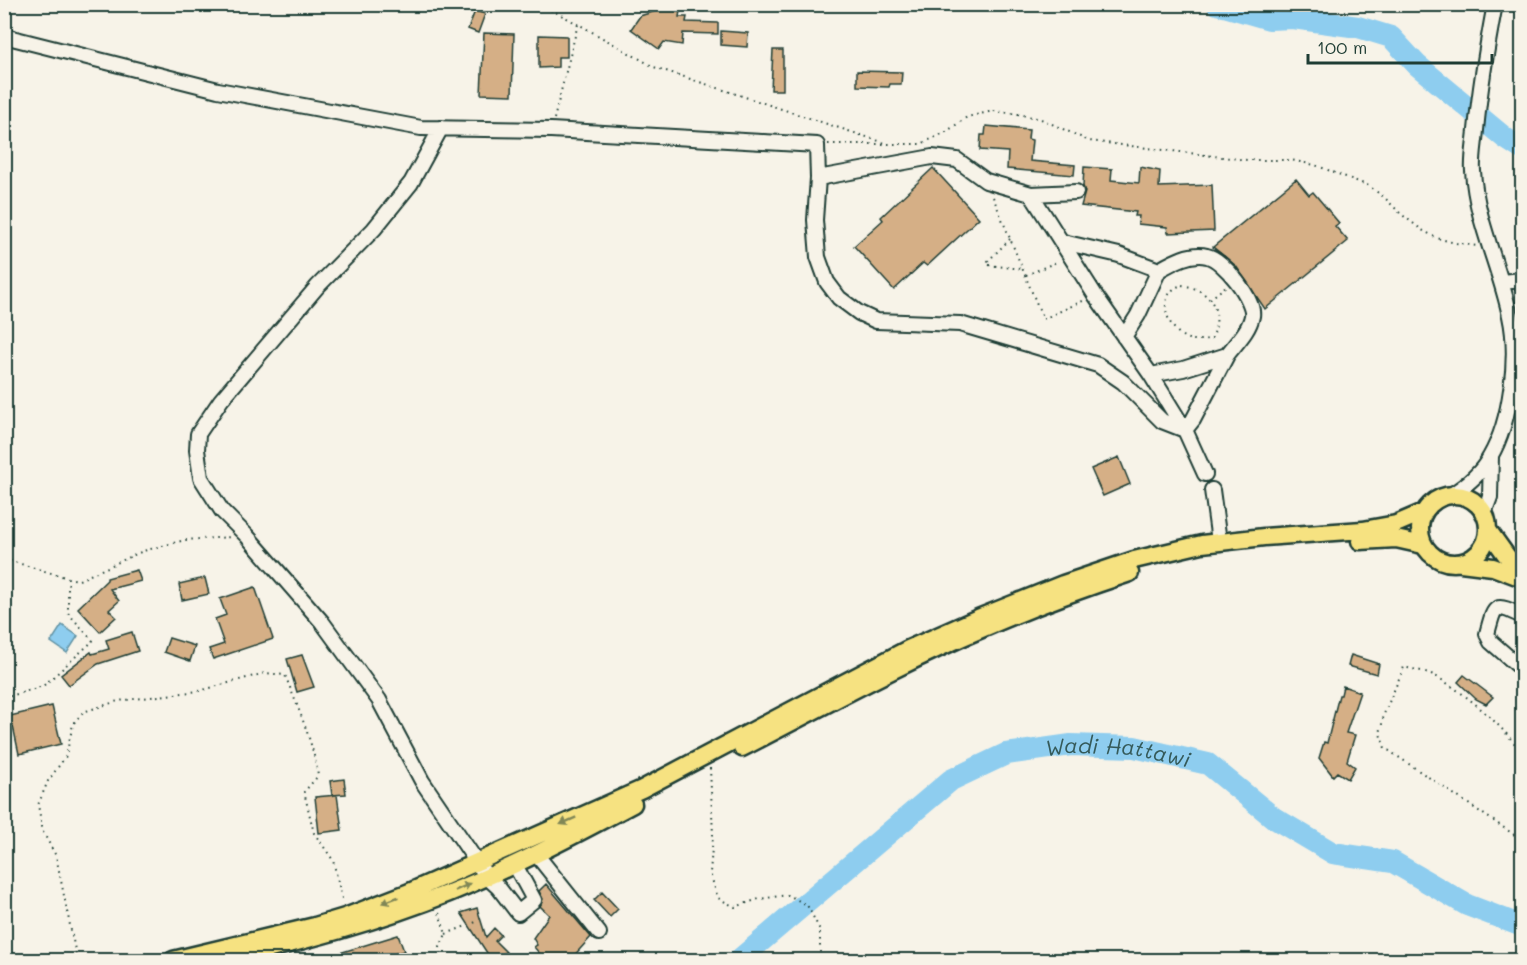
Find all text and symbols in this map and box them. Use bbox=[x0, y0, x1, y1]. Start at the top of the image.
scale bar bbox=[1308, 27, 1492, 65]
text: 100 m bbox=[1317, 35, 1367, 59]
water label: Wadi Hattawi bbox=[1043, 730, 1194, 774]
one-way arrow bbox=[560, 817, 577, 826]
one-way arrow bbox=[454, 882, 472, 891]
one-way arrow bbox=[381, 895, 399, 905]

